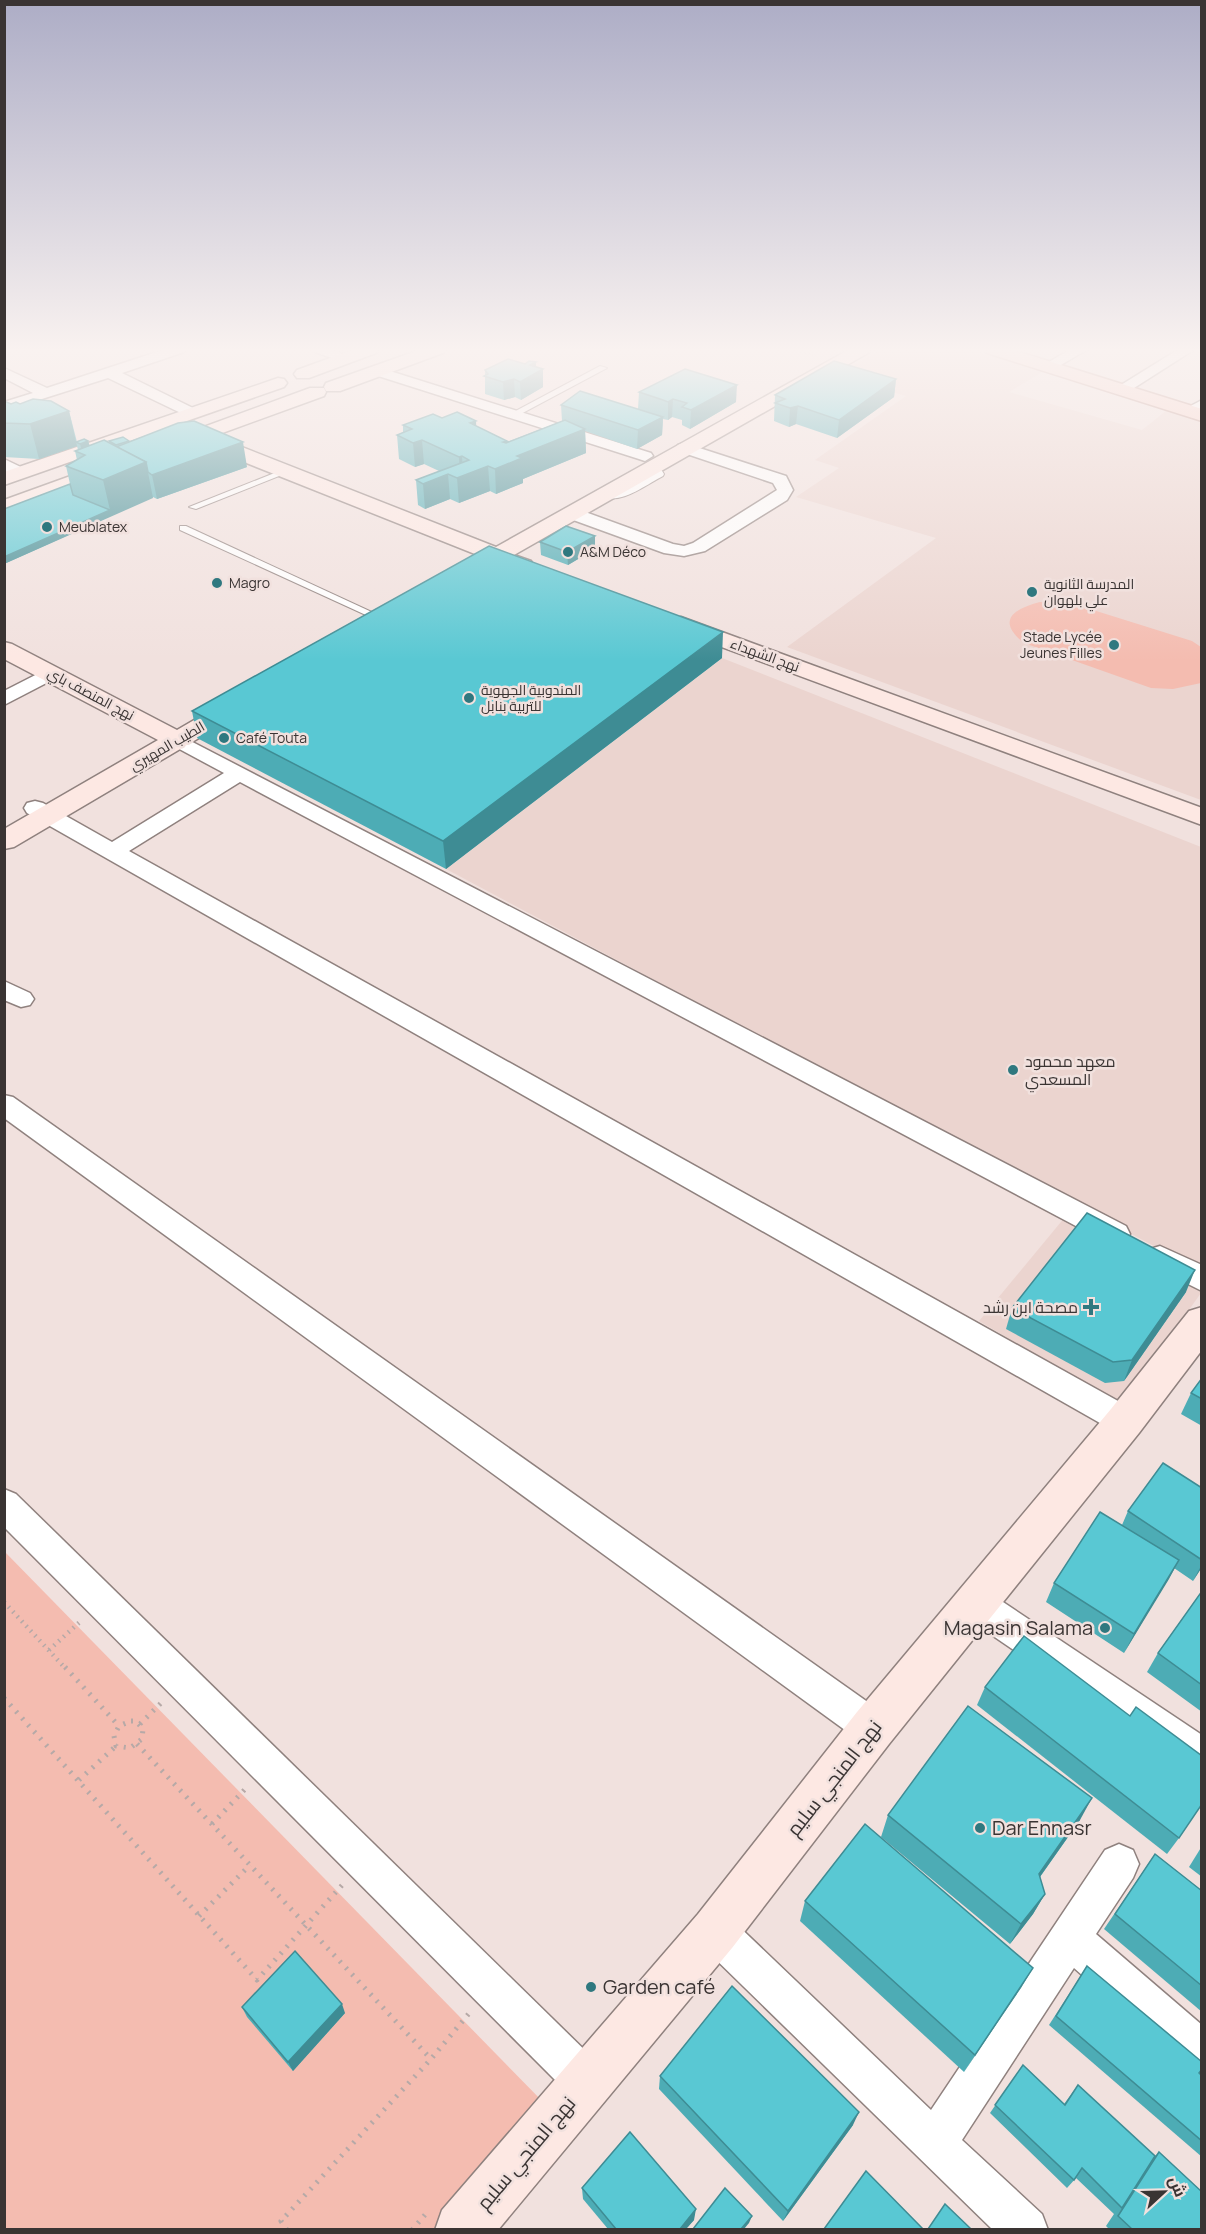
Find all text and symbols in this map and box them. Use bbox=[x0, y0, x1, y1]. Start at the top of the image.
place label: Meublatex bbox=[59, 517, 128, 536]
marker: Meublatex bbox=[40, 520, 54, 534]
place label: A&M Déco bbox=[580, 542, 646, 561]
marker: A&M Déco bbox=[561, 545, 575, 559]
place label: Magro bbox=[229, 573, 270, 592]
place label: المدرسة الثانوية علي بلهوان bbox=[1044, 574, 1134, 612]
marker: Magro bbox=[210, 576, 224, 590]
marker: المدرسة الثانوية علي بلهوان bbox=[1025, 585, 1039, 599]
place label: Stade Lycée Jeunes Filles bbox=[1020, 627, 1102, 662]
street label: نهج الشهداء bbox=[728, 633, 802, 676]
marker: Stade Lycée Jeunes Filles bbox=[1107, 638, 1121, 652]
street label: نهج المنصف باي bbox=[43, 663, 138, 727]
place label: المندوبية الجهوية للتربية بنابل bbox=[481, 680, 581, 715]
marker: المندوبية الجهوية للتربية بنابل bbox=[462, 691, 476, 705]
street label: الطيب المهيري bbox=[126, 716, 209, 777]
place label: Café Touta bbox=[236, 728, 307, 747]
marker: Café Touta bbox=[217, 731, 231, 745]
place label: معهد محمود المسعدي bbox=[1025, 1050, 1115, 1093]
marker: معهد محمود المسعدي bbox=[1006, 1063, 1020, 1077]
place label: مصحة ابن رشد bbox=[983, 1296, 1078, 1318]
marker: مصحة ابن رشد bbox=[1082, 1298, 1100, 1316]
place label: Magasin Salama bbox=[944, 1614, 1093, 1641]
marker: Magasin Salama bbox=[1098, 1621, 1112, 1635]
street label: نهج المنجي سليم bbox=[780, 1714, 890, 1843]
place label: Dar Ennasr bbox=[992, 1814, 1092, 1841]
marker: Dar Ennasr bbox=[973, 1821, 987, 1835]
place label: Garden café bbox=[603, 1973, 715, 2000]
marker: Garden café bbox=[584, 1980, 598, 1994]
street label: نهج المنجي سليم bbox=[470, 2090, 584, 2217]
north arrow bbox=[1134, 2162, 1194, 2222]
text: ش bbox=[1164, 2173, 1192, 2200]

